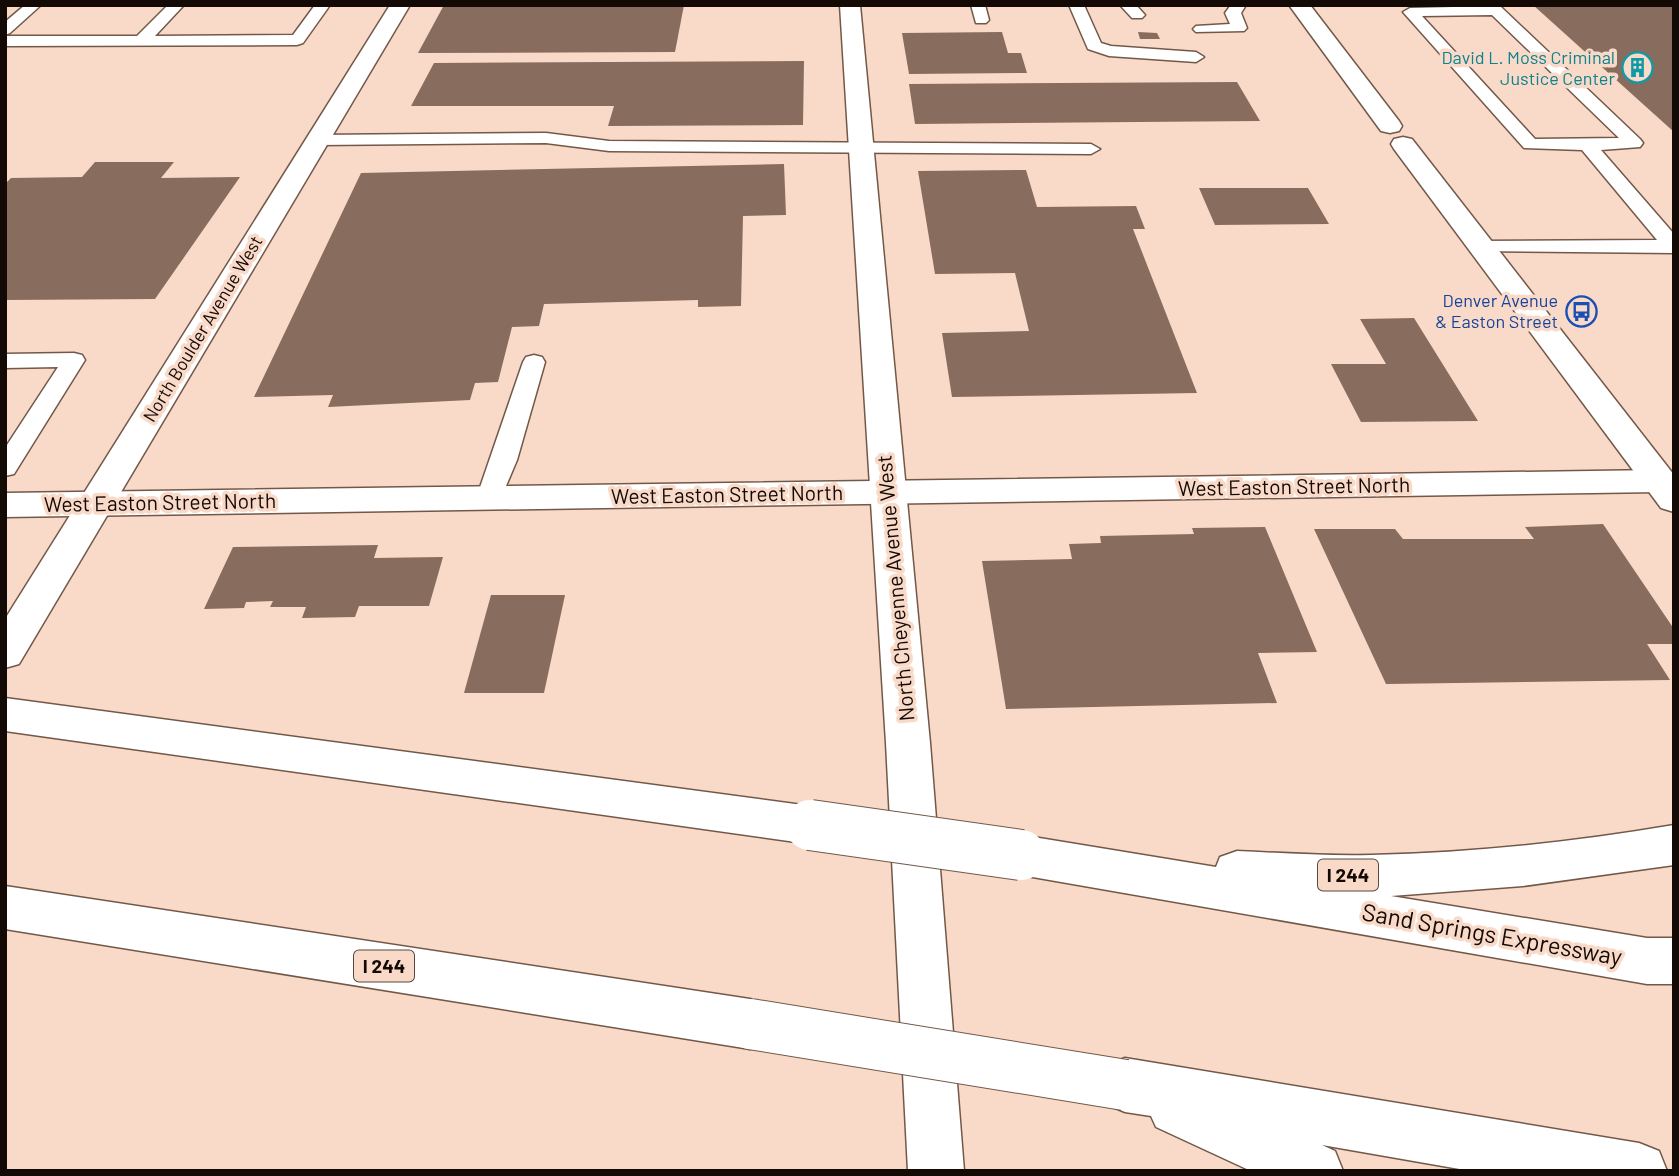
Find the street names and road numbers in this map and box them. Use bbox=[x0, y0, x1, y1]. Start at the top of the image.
street label: North Boulder Avenue West bbox=[138, 231, 267, 426]
street label: North Cheyenne Avenue West bbox=[870, 454, 919, 722]
street label: West Easton Street North bbox=[1178, 471, 1410, 500]
street label: West Easton Street North bbox=[611, 479, 843, 508]
street label: West Easton Street North bbox=[44, 487, 276, 516]
road number: I 244 bbox=[1318, 860, 1378, 890]
street label: Sand Springs Expressway bbox=[1360, 896, 1625, 971]
road number: I 244 bbox=[354, 950, 414, 982]

